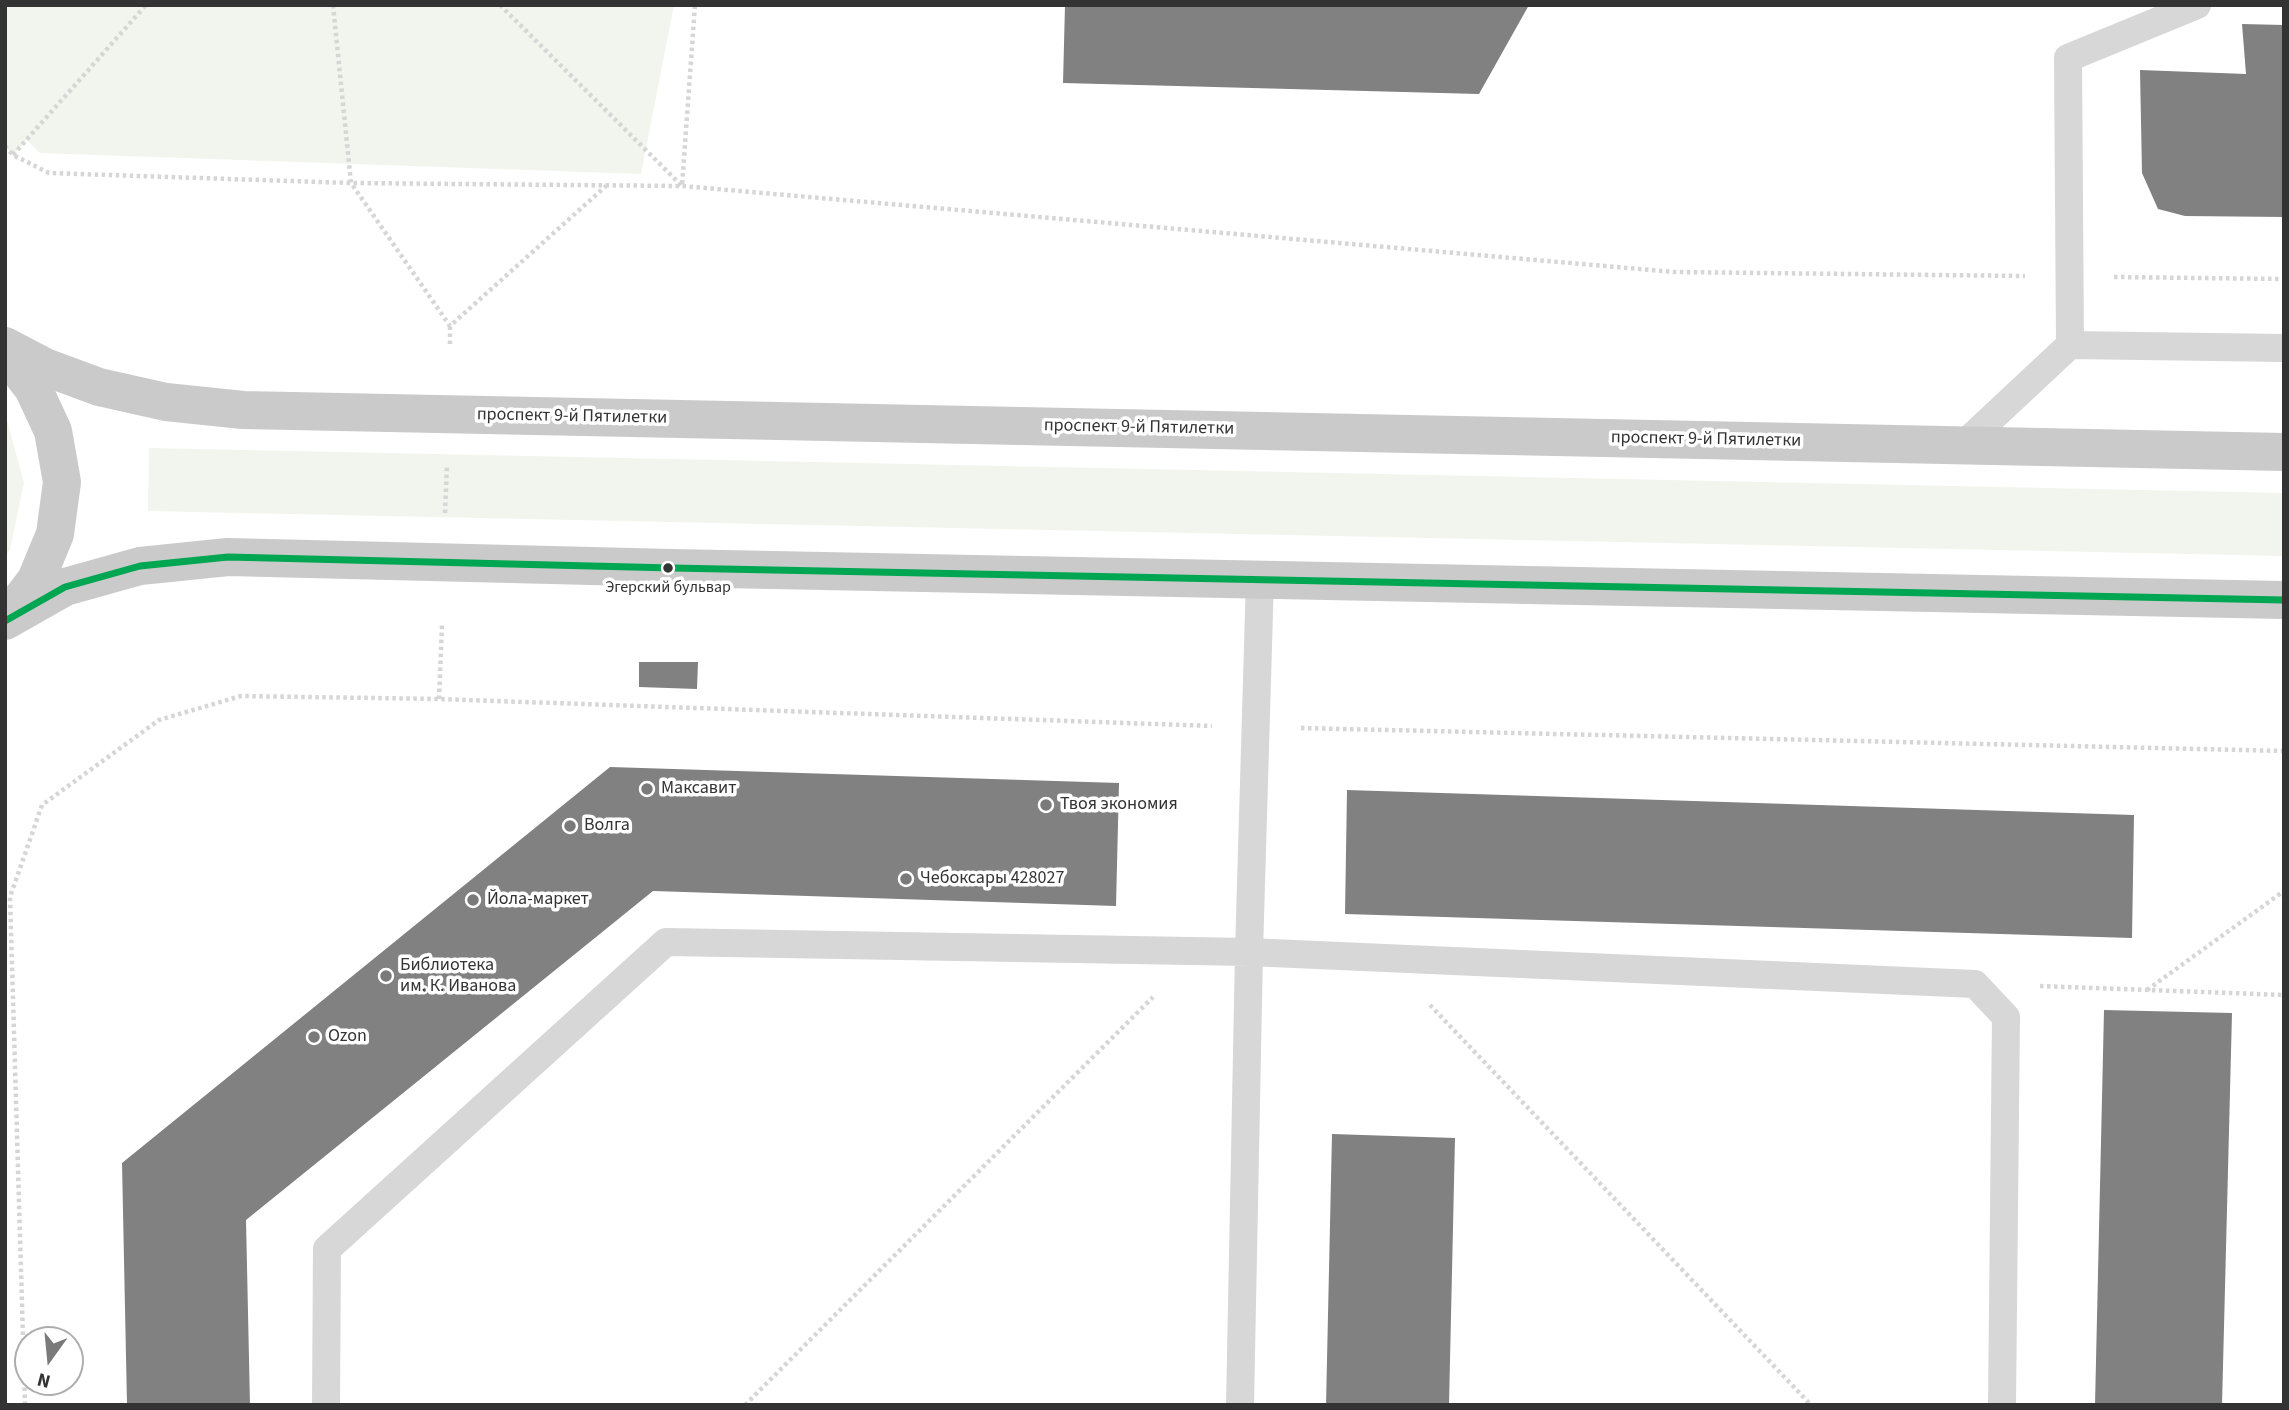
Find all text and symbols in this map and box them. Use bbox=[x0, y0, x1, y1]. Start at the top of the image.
street label: проспект 9-й Пятилетки bbox=[477, 405, 667, 429]
street label: проспект 9-й Пятилетки bbox=[1044, 416, 1234, 440]
street label: проспект 9-й Пятилетки bbox=[1611, 428, 1801, 452]
marker: Эгерский бульвар bbox=[661, 561, 675, 575]
place label: Эгерский бульвар bbox=[605, 578, 731, 598]
place label: Максавит bbox=[661, 778, 736, 800]
marker: Максавит bbox=[639, 781, 655, 797]
place label: Твоя экономия bbox=[1060, 794, 1178, 816]
marker: Твоя экономия bbox=[1038, 797, 1054, 813]
place label: Волга bbox=[584, 815, 630, 837]
marker: Волга bbox=[562, 818, 578, 834]
place label: Чебоксары 428027 bbox=[920, 868, 1064, 890]
marker: Чебоксары 428027 bbox=[898, 871, 914, 887]
place label: Йола-маркет bbox=[487, 889, 589, 911]
marker: Йола-маркет bbox=[465, 892, 481, 908]
place label: Библиотека им. К. Иванова bbox=[400, 955, 516, 998]
marker: Библиотека им. К. Иванова bbox=[378, 968, 394, 984]
place label: Ozon bbox=[328, 1026, 367, 1048]
marker: Ozon bbox=[306, 1029, 322, 1045]
north arrow bbox=[14, 1326, 84, 1396]
text: N bbox=[34, 1365, 54, 1395]

